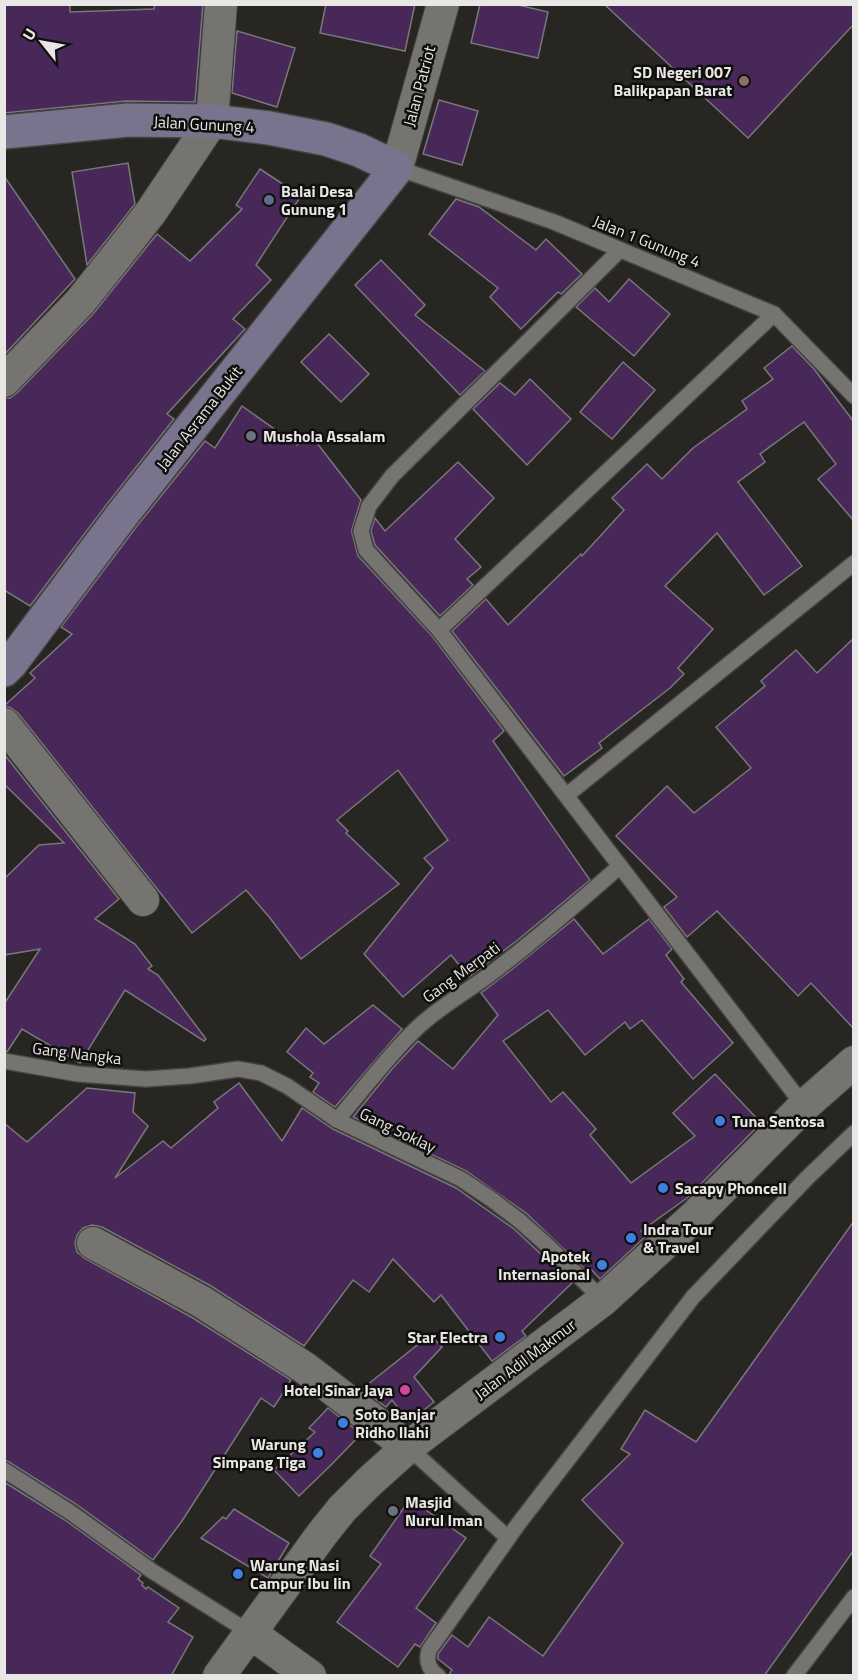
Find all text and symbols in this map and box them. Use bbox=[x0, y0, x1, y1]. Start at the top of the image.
north arrow bbox=[12, 12, 72, 72]
text: U bbox=[16, 24, 42, 45]
street label: Jalan Patriot bbox=[397, 43, 441, 129]
place label: SD Negeri 007 Balikpapan Barat bbox=[613, 60, 732, 102]
marker: SD Negeri 007 Balikpapan Barat bbox=[737, 74, 751, 88]
street label: Jalan Gunung 4 bbox=[153, 109, 255, 139]
place label: Balai Desa Gunung 1 bbox=[281, 179, 353, 221]
marker: Balai Desa Gunung 1 bbox=[262, 193, 276, 207]
street label: Jalan 1 Gunung 4 bbox=[590, 209, 704, 273]
street label: Jalan Asrama Bukit bbox=[150, 360, 248, 475]
place label: Mushola Assalam bbox=[263, 424, 385, 448]
marker: Mushola Assalam bbox=[244, 429, 258, 443]
street label: Gang Merpati bbox=[417, 936, 505, 1008]
street label: Gang Nangka bbox=[31, 1036, 123, 1070]
street label: Gang Soklay bbox=[356, 1101, 441, 1159]
place label: Tuna Sentosa bbox=[732, 1109, 825, 1133]
marker: Tuna Sentosa bbox=[713, 1114, 727, 1128]
place label: Sacapy Phoncell bbox=[675, 1176, 787, 1200]
marker: Sacapy Phoncell bbox=[656, 1181, 670, 1195]
place label: Indra Tour & Travel bbox=[643, 1217, 714, 1259]
marker: Indra Tour & Travel bbox=[624, 1231, 638, 1245]
place label: Apotek Internasional bbox=[498, 1244, 591, 1286]
marker: Apotek Internasional bbox=[595, 1258, 609, 1272]
street label: Jalan Adil Makmur bbox=[469, 1313, 581, 1405]
place label: Star Electra bbox=[407, 1325, 488, 1349]
marker: Star Electra bbox=[493, 1330, 507, 1344]
place label: Hotel Sinar Jaya bbox=[284, 1378, 393, 1402]
marker: Hotel Sinar Jaya bbox=[398, 1383, 412, 1397]
place label: Soto Banjar Ridho Ilahi bbox=[355, 1402, 435, 1444]
marker: Soto Banjar Ridho Ilahi bbox=[336, 1416, 350, 1430]
place label: Warung Simpang Tiga bbox=[213, 1432, 306, 1474]
marker: Warung Simpang Tiga bbox=[311, 1446, 325, 1460]
place label: Masjid Nurul Iman bbox=[405, 1490, 483, 1532]
marker: Masjid Nurul Iman bbox=[386, 1504, 400, 1518]
place label: Warung Nasi Campur Ibu Iin bbox=[250, 1553, 351, 1595]
marker: Warung Nasi Campur Ibu Iin bbox=[231, 1567, 245, 1581]

